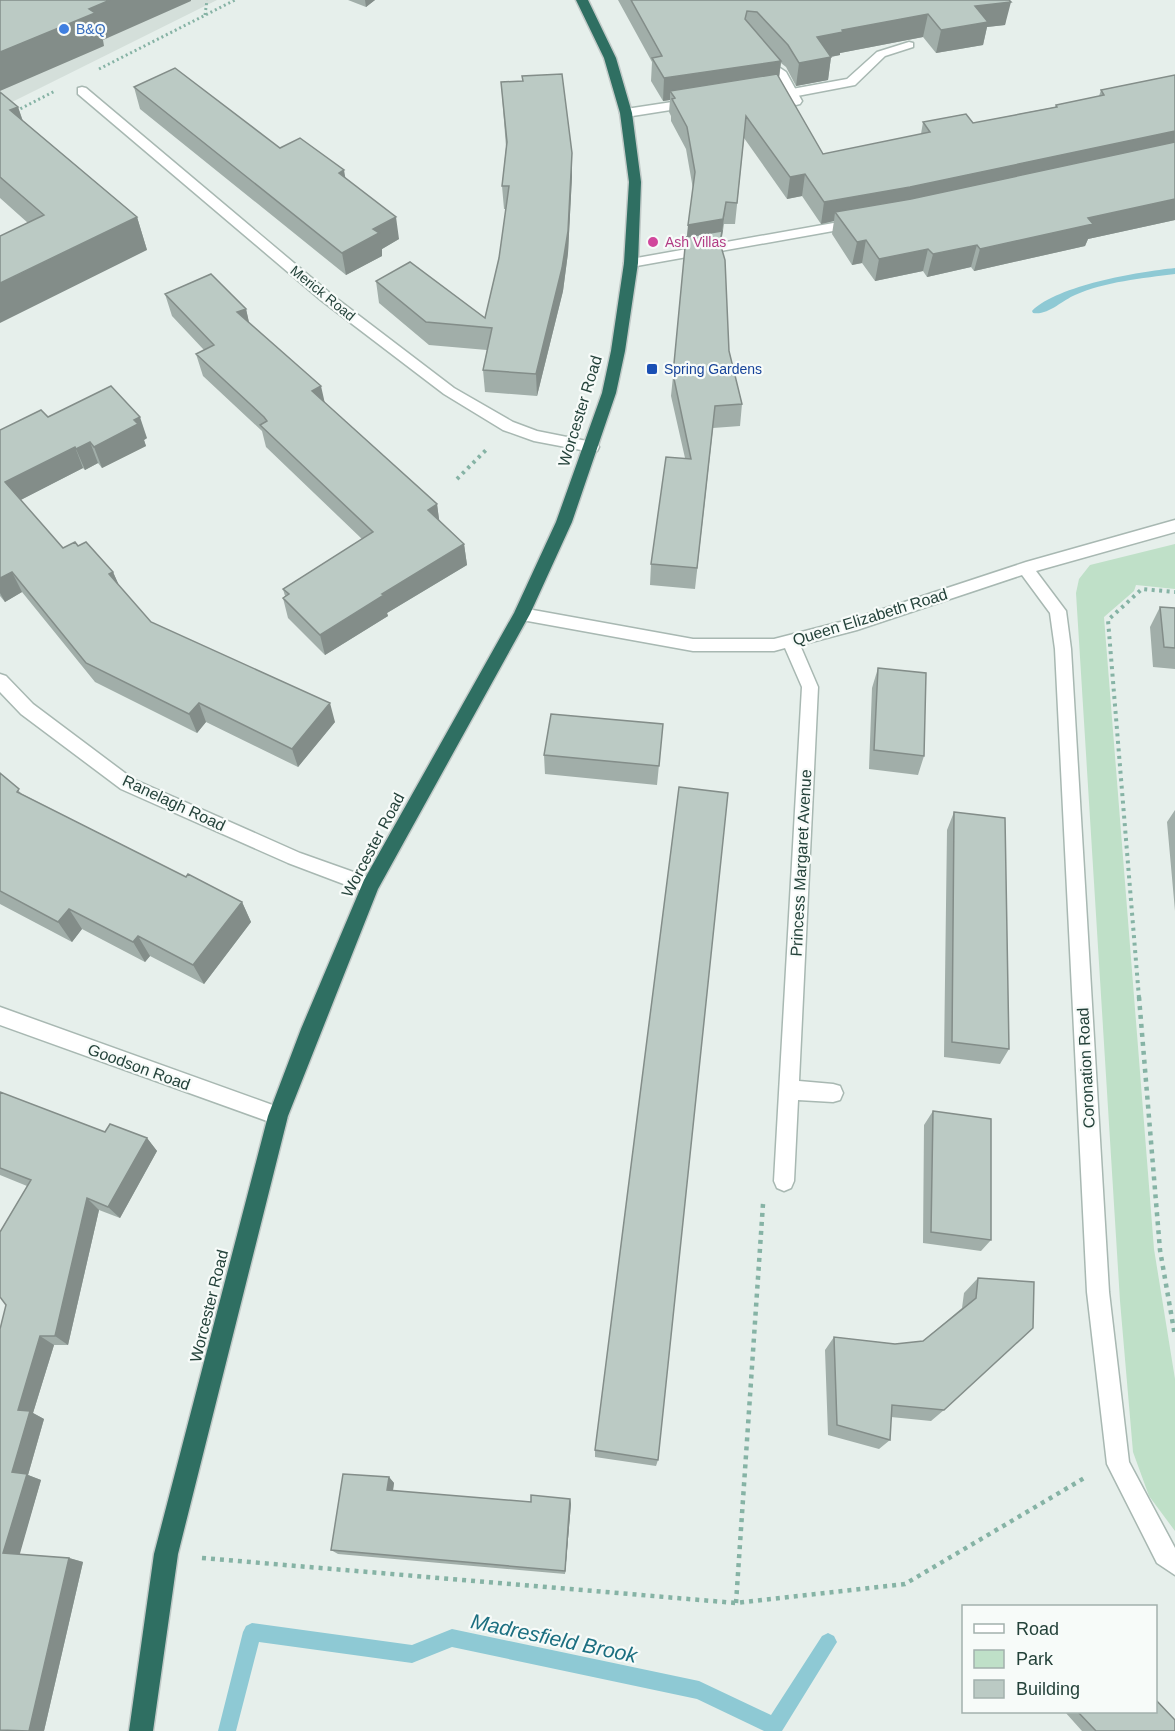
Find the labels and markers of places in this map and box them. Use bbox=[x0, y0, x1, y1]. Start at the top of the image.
place label: B&Q bbox=[76, 21, 106, 37]
marker: B&Q bbox=[57, 22, 71, 36]
place label: Ash Villas bbox=[665, 234, 726, 250]
marker: Ash Villas bbox=[646, 235, 660, 249]
place label: Spring Gardens bbox=[664, 361, 762, 377]
marker: Spring Gardens bbox=[645, 362, 659, 376]

